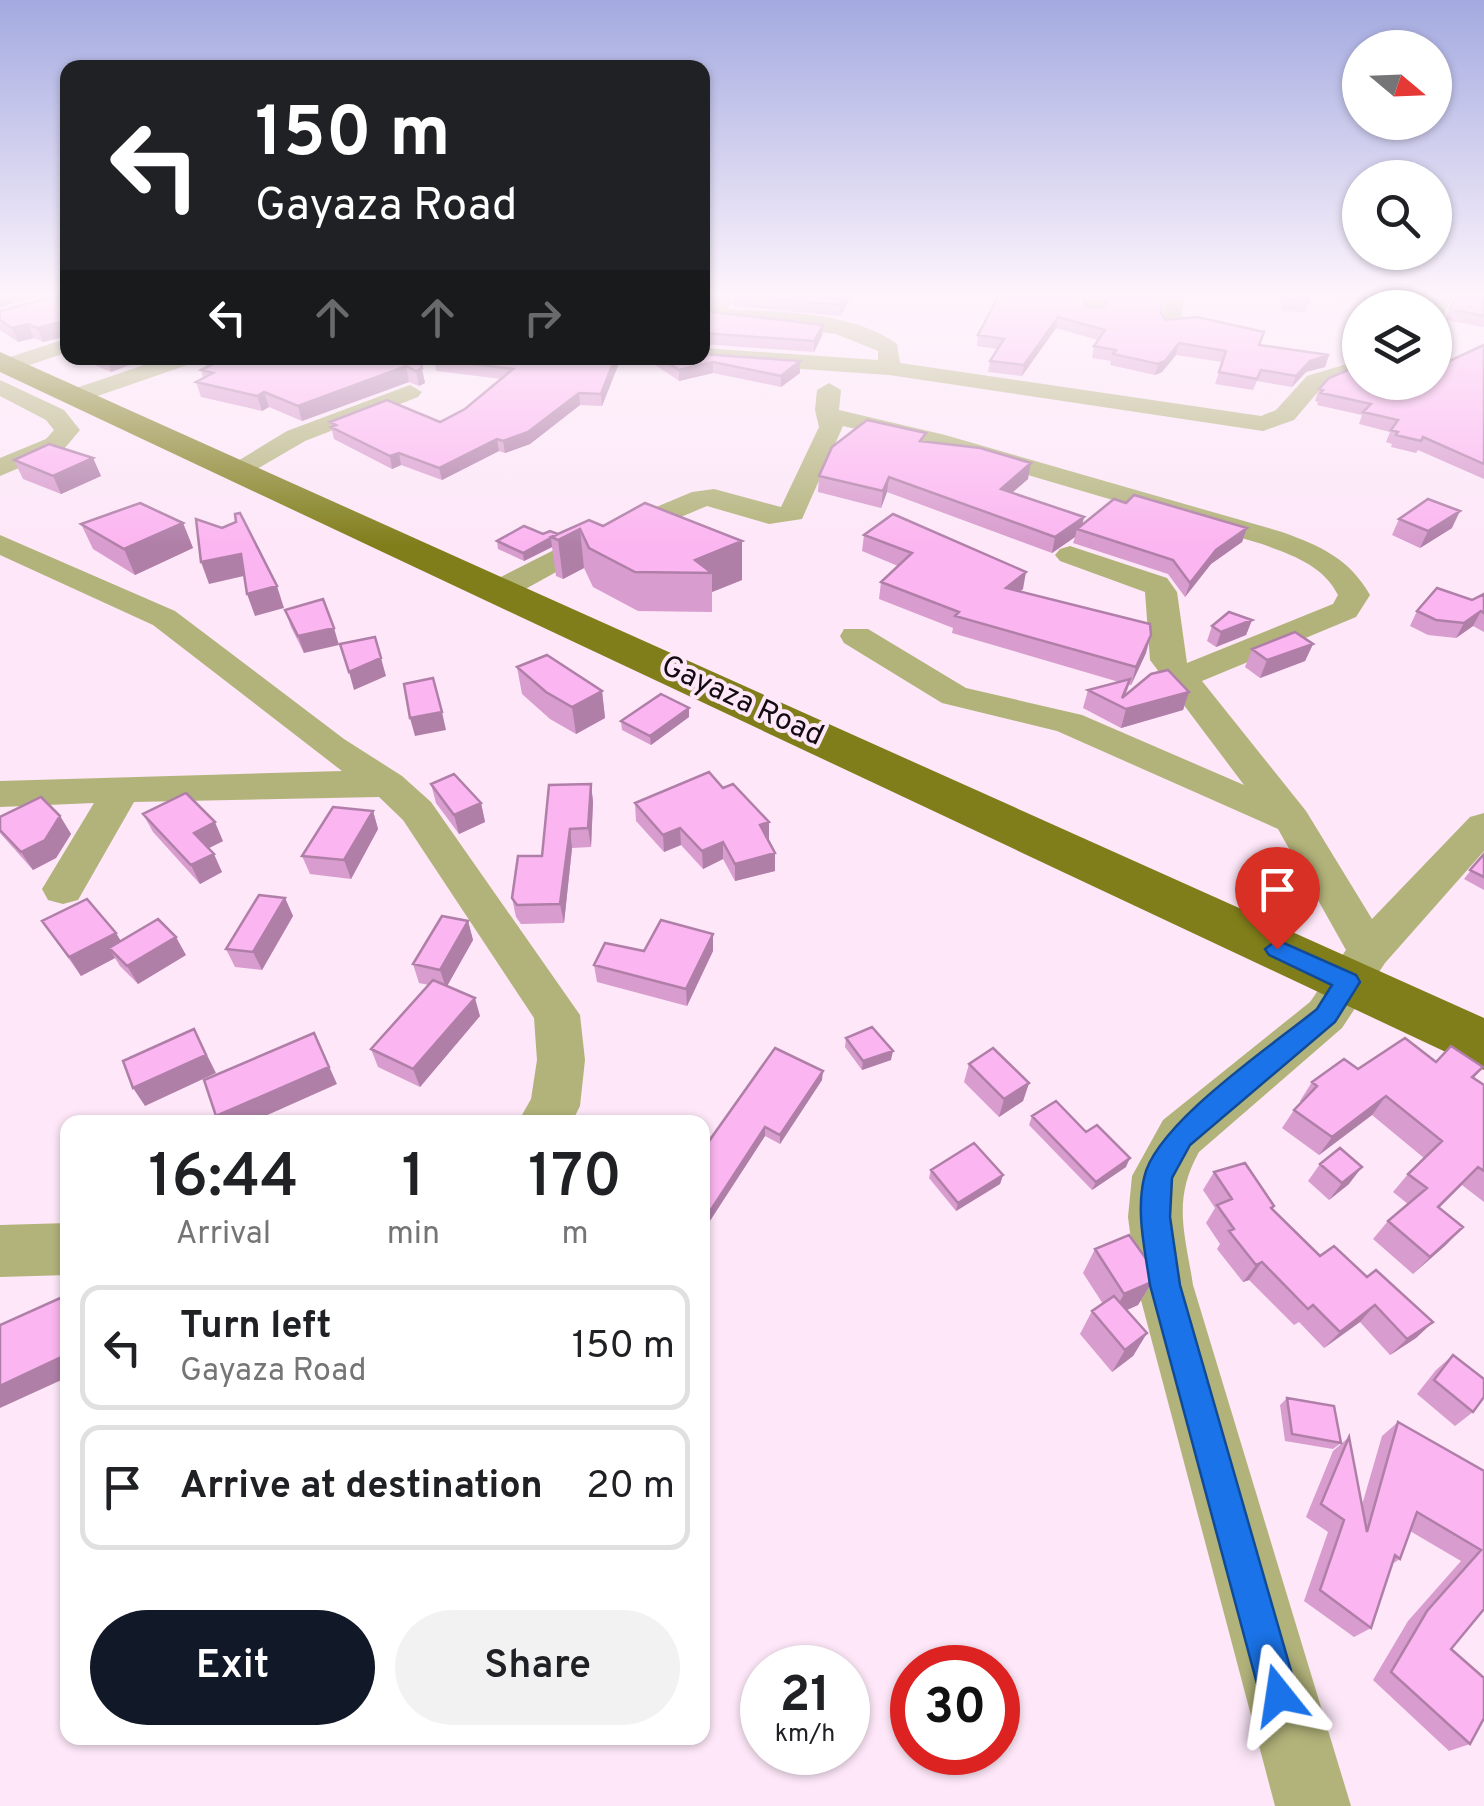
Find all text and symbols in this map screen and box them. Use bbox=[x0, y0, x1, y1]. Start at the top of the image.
north arrow bbox=[1342, 30, 1452, 140]
map controls bbox=[1342, 30, 1452, 400]
text: 150 m bbox=[255, 92, 450, 181]
icon: left bbox=[90, 100, 220, 230]
button: search bbox=[1342, 160, 1452, 270]
text: Gayaza Road bbox=[255, 179, 517, 236]
icon: left bbox=[200, 290, 255, 345]
icon: ahead bbox=[305, 290, 360, 345]
icon: ahead bbox=[410, 290, 465, 345]
icon: right bbox=[515, 290, 570, 345]
button: layers bbox=[1342, 290, 1452, 400]
street label: Gayaza Road bbox=[655, 648, 829, 756]
pin bbox=[1235, 847, 1320, 950]
icon: arrive bbox=[1250, 862, 1305, 917]
text: 16:44 bbox=[148, 1142, 299, 1218]
text: 1 bbox=[402, 1142, 425, 1218]
text: 170 bbox=[528, 1142, 622, 1218]
text: Arrival bbox=[176, 1215, 271, 1255]
text: min bbox=[387, 1215, 440, 1255]
text: m bbox=[561, 1215, 589, 1255]
text: Turn left bbox=[180, 1303, 332, 1352]
icon: left bbox=[95, 1320, 150, 1375]
text: 150 m bbox=[572, 1323, 675, 1372]
text: Gayaza Road bbox=[180, 1352, 367, 1392]
icon: arrive bbox=[95, 1460, 150, 1515]
text: Arrive at destination bbox=[180, 1463, 543, 1512]
text: 20 m bbox=[586, 1463, 675, 1512]
button: Exit bbox=[90, 1610, 375, 1725]
button: Share bbox=[395, 1610, 680, 1725]
position arrow bbox=[1227, 1643, 1331, 1747]
speed limit sign: 30 bbox=[890, 1645, 1020, 1775]
text: 21 bbox=[780, 1666, 830, 1729]
text: km/h bbox=[775, 1719, 835, 1751]

